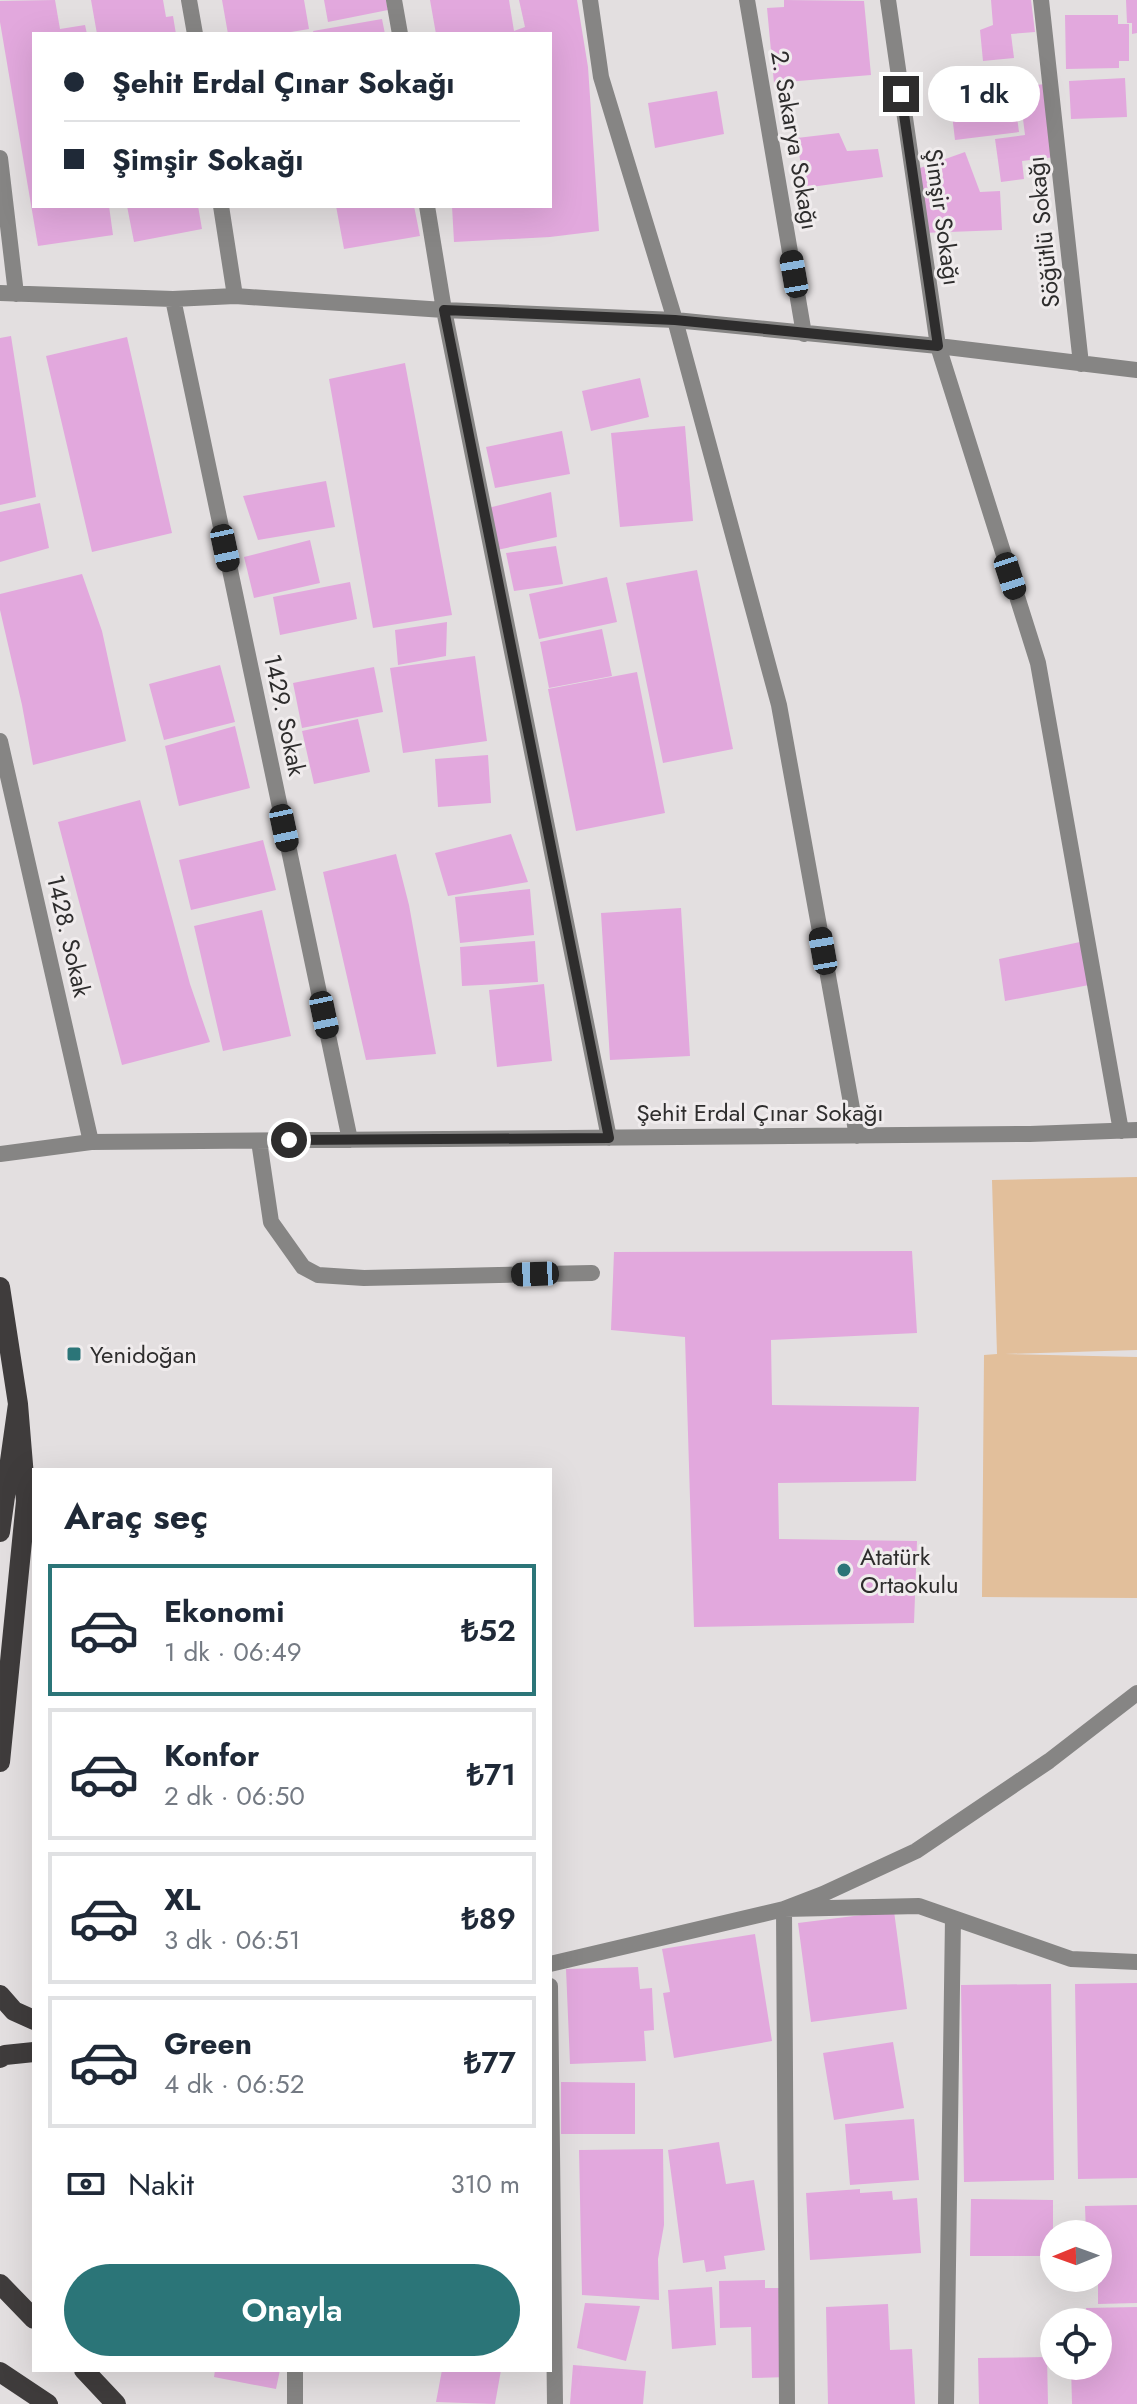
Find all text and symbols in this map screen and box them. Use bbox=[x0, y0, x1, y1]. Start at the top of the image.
street label: 2. Sakarya Sokağı bbox=[762, 48, 828, 232]
text: Şehit Erdal Çınar Sokağı bbox=[112, 61, 455, 104]
callout: 1 dk bbox=[929, 66, 1041, 122]
text: 1 dk bbox=[959, 75, 1009, 113]
route end bbox=[883, 76, 919, 112]
text: Şimşir Sokağı bbox=[112, 138, 303, 181]
street label: Şimşir Sokağı bbox=[916, 146, 970, 288]
street label: Söğütlü Sokağı bbox=[1018, 155, 1068, 309]
car bbox=[778, 248, 810, 300]
car bbox=[208, 522, 242, 574]
car bbox=[991, 549, 1029, 603]
street label: 1429. Sokak bbox=[255, 651, 315, 780]
car bbox=[267, 802, 301, 854]
street label: 1428. Sokak bbox=[38, 871, 100, 1001]
car bbox=[807, 925, 839, 977]
car bbox=[307, 989, 341, 1041]
street label: Şehit Erdal Çınar Sokağı bbox=[636, 1095, 884, 1130]
route start bbox=[271, 1122, 307, 1158]
car bbox=[511, 1261, 559, 1287]
place label: Yenidoğan bbox=[90, 1337, 197, 1372]
marker: Yenidoğan bbox=[65, 1345, 83, 1363]
text: Araç seç bbox=[64, 1490, 208, 1542]
place label: Atatürk Ortaokulu bbox=[860, 1539, 959, 1602]
marker: Atatürk Ortaokulu bbox=[835, 1561, 853, 1579]
text: Ekonomi bbox=[164, 1590, 284, 1633]
icon: car bbox=[68, 1594, 140, 1666]
text: ₺52 bbox=[461, 1609, 516, 1652]
text: 1 dk · 06:49 bbox=[164, 1633, 302, 1671]
text: Konfor bbox=[164, 1734, 259, 1777]
icon: car bbox=[68, 1738, 140, 1810]
text: ₺71 bbox=[467, 1753, 516, 1796]
text: 2 dk · 06:50 bbox=[164, 1777, 305, 1815]
text: XL bbox=[164, 1878, 200, 1921]
icon: car bbox=[68, 1882, 140, 1954]
text: ₺89 bbox=[462, 1897, 516, 1940]
text: 3 dk · 06:51 bbox=[164, 1921, 300, 1959]
text: Green bbox=[164, 2022, 252, 2065]
icon: car bbox=[68, 2026, 140, 2098]
text: ₺77 bbox=[464, 2041, 516, 2084]
text: 4 dk · 06:52 bbox=[164, 2065, 304, 2103]
icon: cash bbox=[64, 2162, 108, 2206]
text: Nakit bbox=[128, 2163, 194, 2206]
text: 310 m bbox=[450, 2165, 520, 2203]
north arrow bbox=[1040, 2220, 1112, 2292]
map controls bbox=[1040, 2220, 1112, 2380]
button: Onayla bbox=[64, 2264, 520, 2356]
button: locate bbox=[1040, 2308, 1112, 2380]

